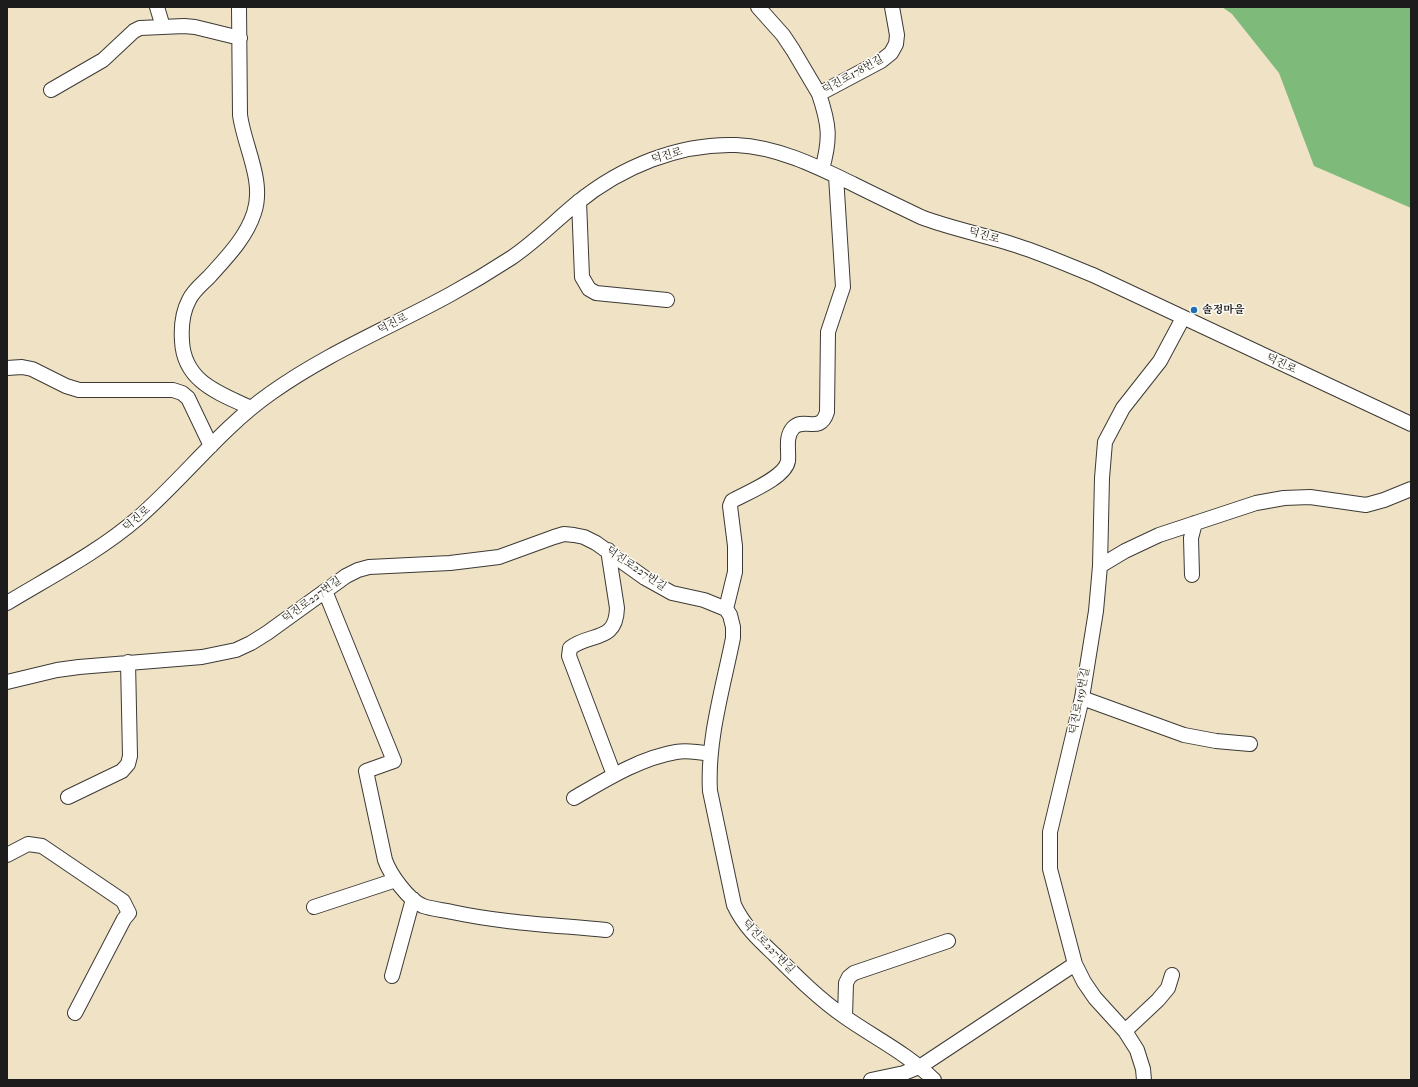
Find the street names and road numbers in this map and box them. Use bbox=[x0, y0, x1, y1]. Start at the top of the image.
street label: 덕진로178번길 bbox=[820, 53, 886, 97]
street label: 덕진로 bbox=[650, 145, 684, 167]
street label: 덕진로 bbox=[967, 225, 1001, 247]
street label: 덕진로 bbox=[376, 311, 410, 337]
street label: 덕진로 bbox=[1264, 351, 1298, 377]
street label: 덕진로 bbox=[121, 504, 153, 534]
street label: 덕진로227번길 bbox=[603, 544, 669, 594]
street label: 덕진로227번길 bbox=[280, 574, 344, 626]
street label: 덕진로159번길 bbox=[1067, 667, 1093, 735]
street label: 덕진로227번길 bbox=[739, 917, 797, 977]

